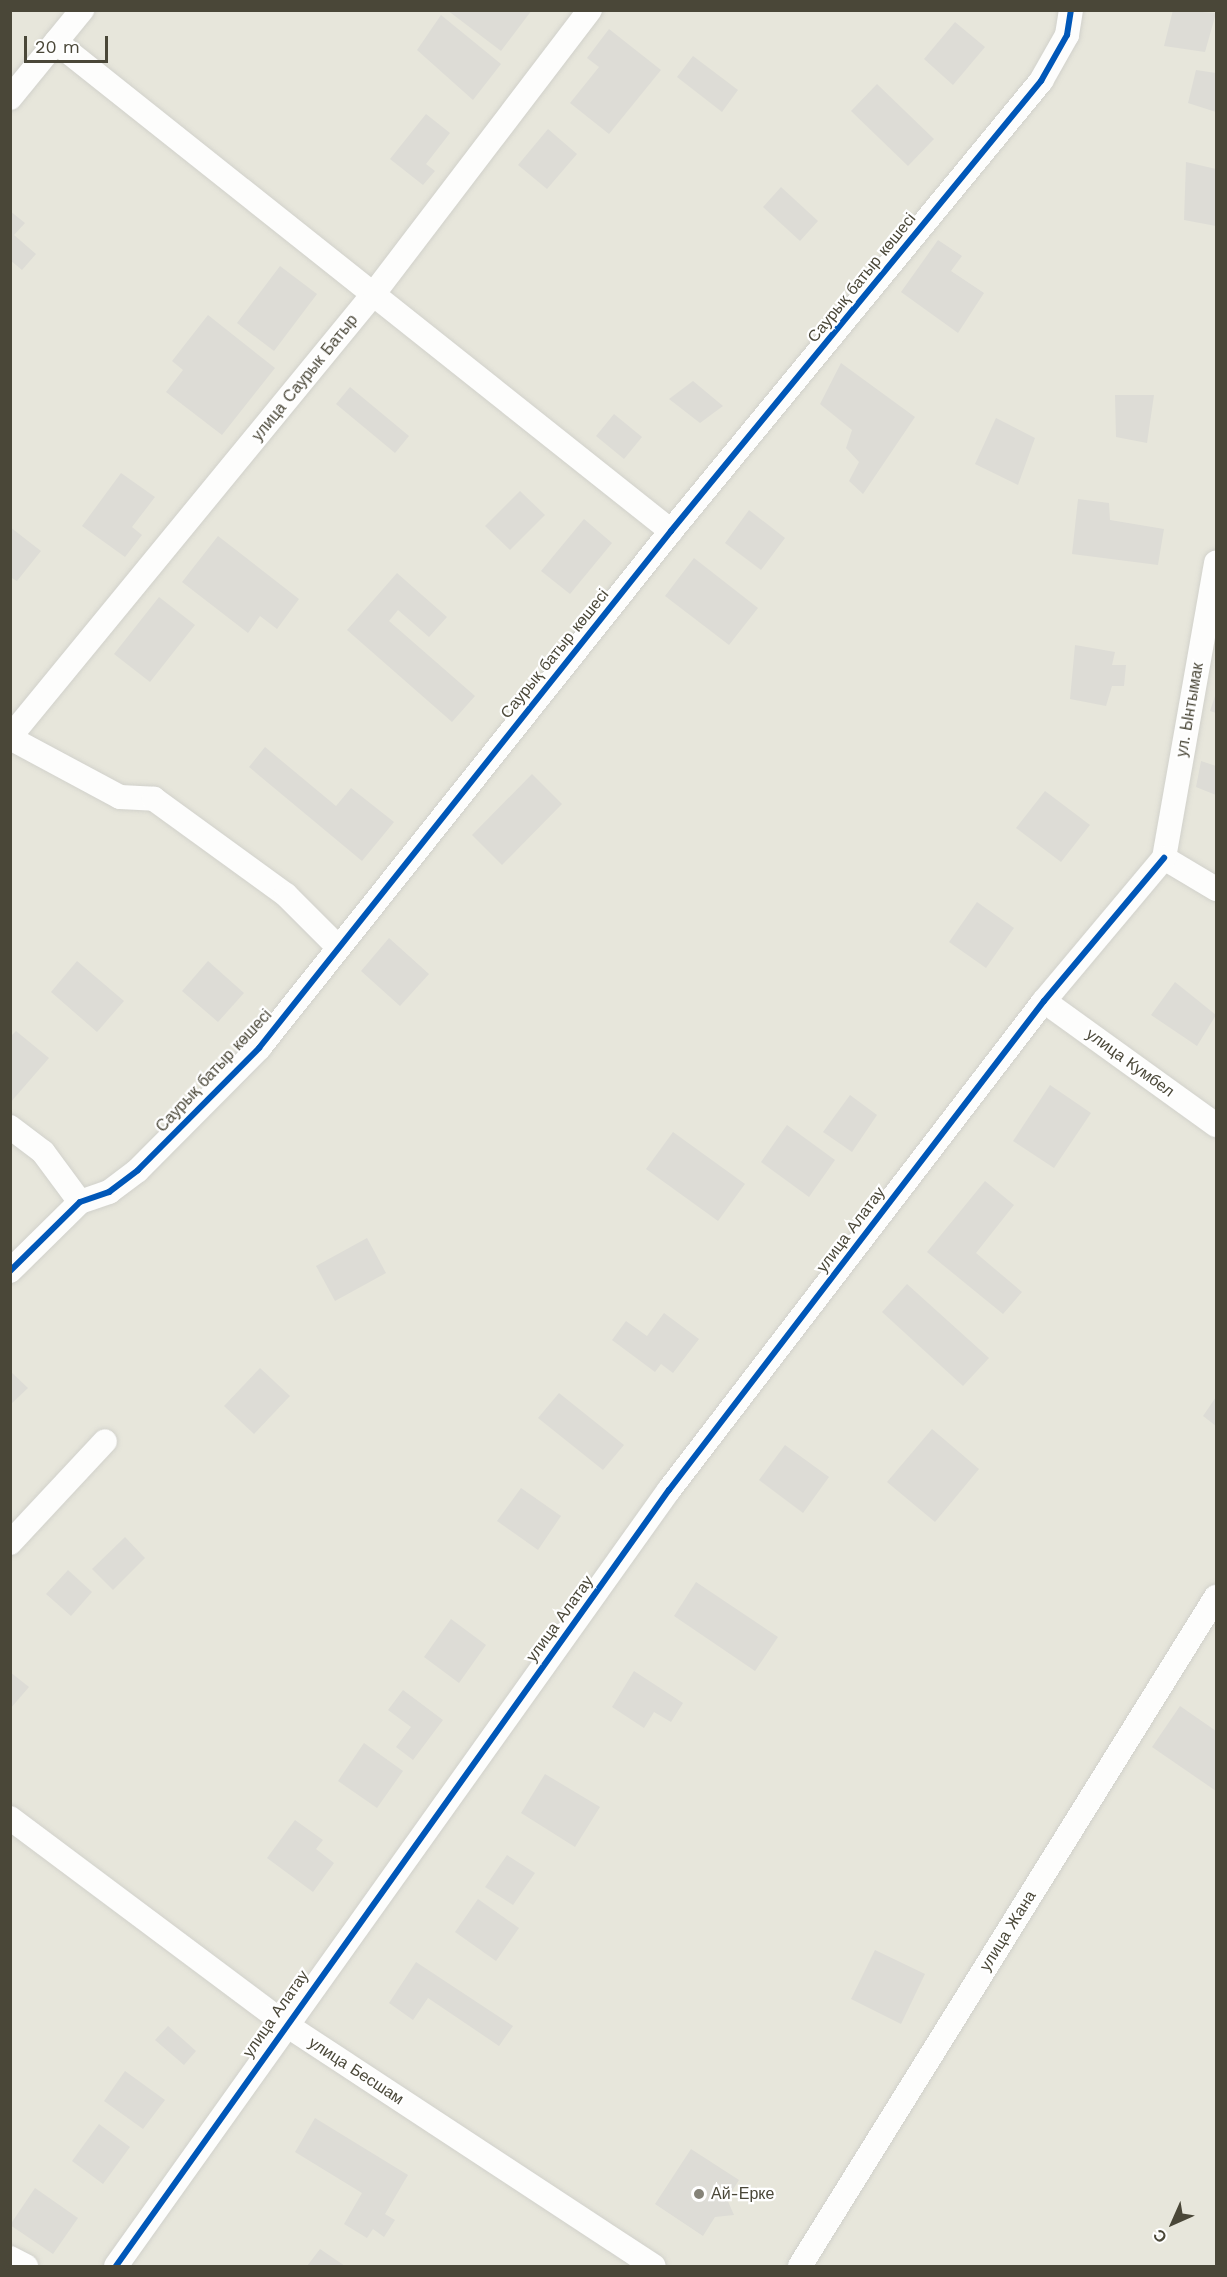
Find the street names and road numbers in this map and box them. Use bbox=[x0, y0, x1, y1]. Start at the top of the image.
street label: Саурық батыр көшесі bbox=[804, 209, 920, 347]
street label: улица Саурык Батыр bbox=[248, 311, 362, 445]
street label: Саурық батыр көшесі bbox=[497, 585, 613, 723]
street label: ул. Ынтымак bbox=[1172, 661, 1208, 759]
street label: Саурық батыр көшесі bbox=[152, 1006, 276, 1136]
street label: улица Кумбел bbox=[1082, 1025, 1178, 1101]
street label: улица Алатау bbox=[813, 1184, 889, 1276]
street label: улица Алатау bbox=[522, 1572, 598, 1666]
street label: улица Жана bbox=[976, 1887, 1040, 1975]
street label: улица Алатау bbox=[239, 1967, 313, 2061]
street label: улица Бесшам bbox=[305, 2033, 407, 2109]

